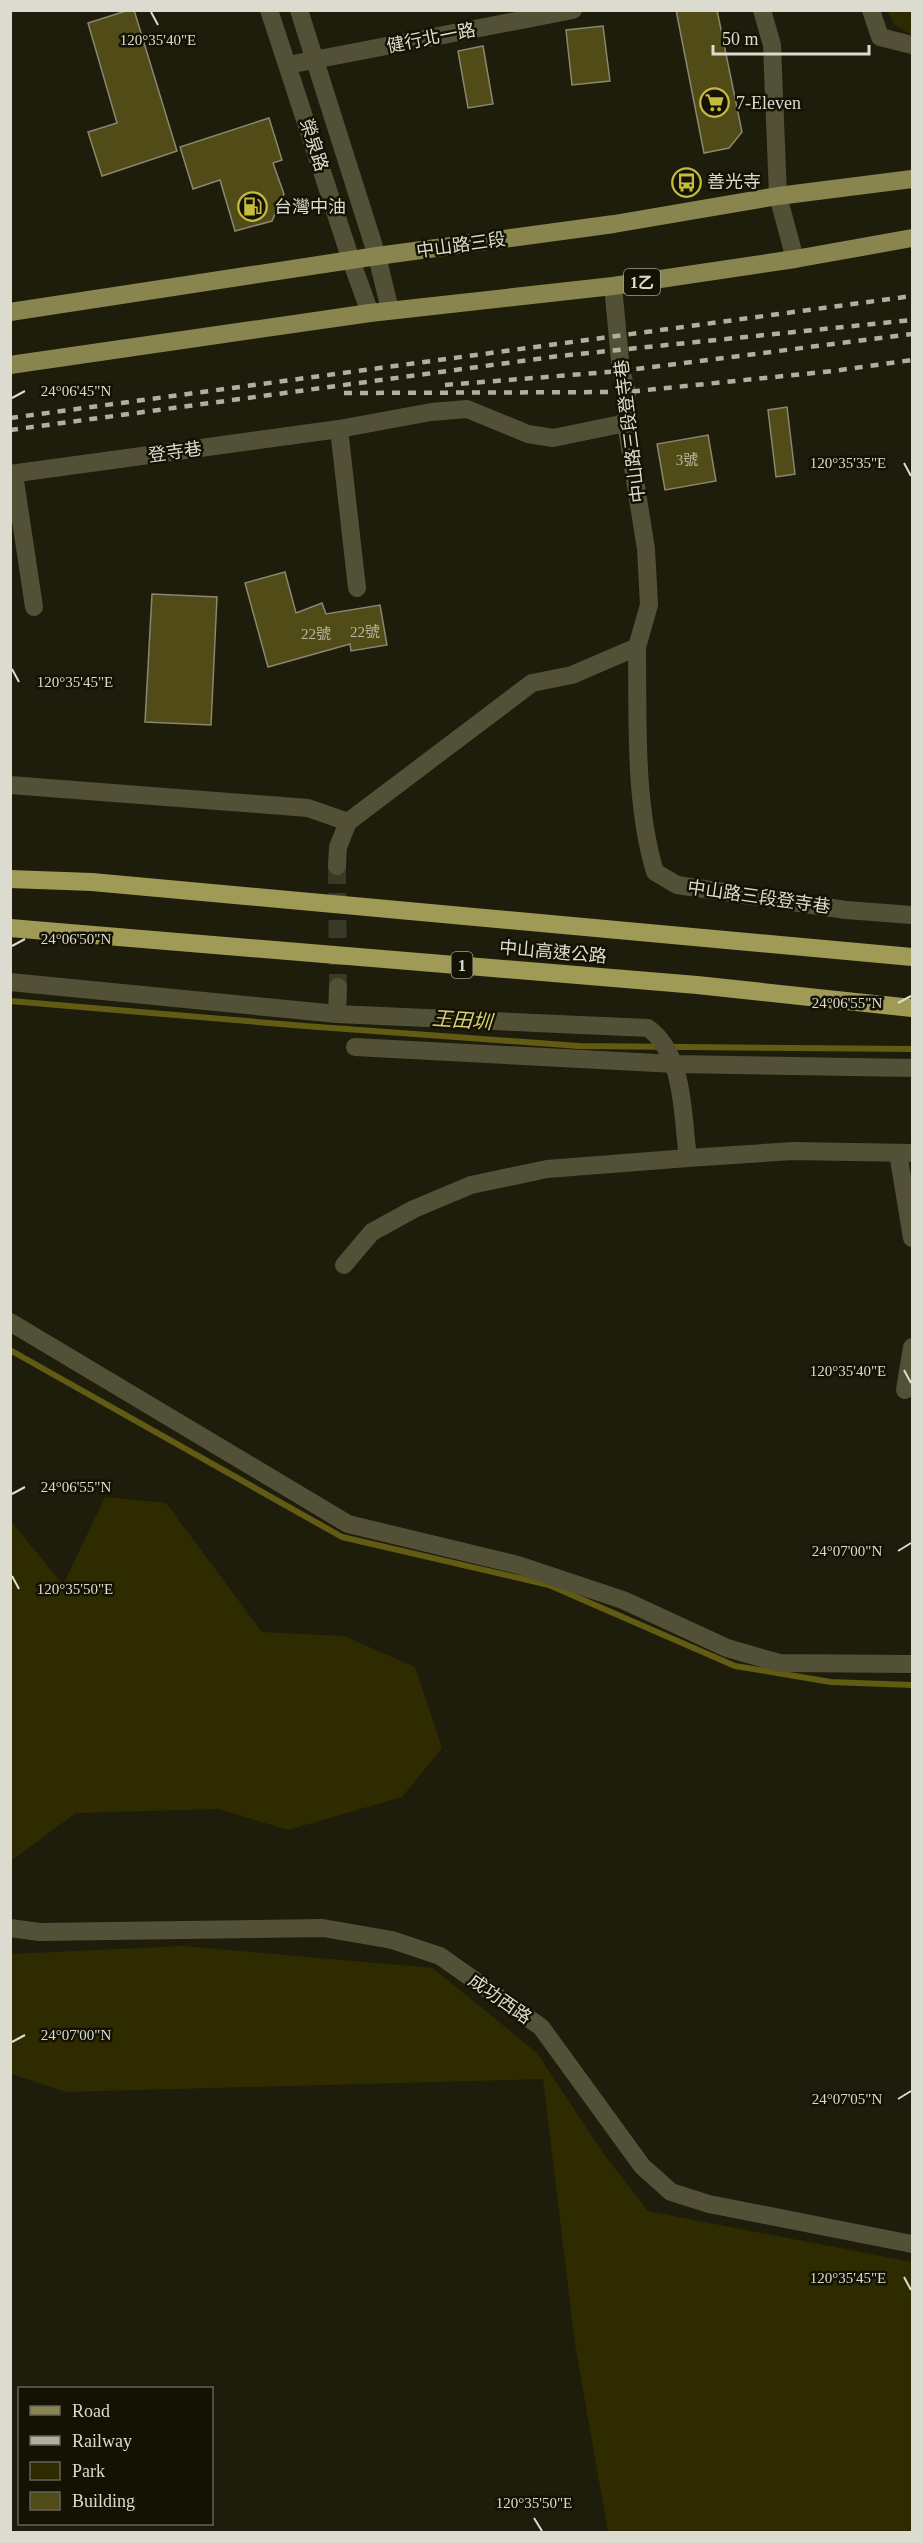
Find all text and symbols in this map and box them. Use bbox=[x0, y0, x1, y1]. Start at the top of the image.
scale bar bbox=[713, 18, 869, 56]
street label: 健行北一路 bbox=[385, 20, 477, 56]
text: 50 m bbox=[722, 29, 759, 49]
text: 120°35'40"E bbox=[120, 32, 196, 48]
supermarket icon: 7-Eleven bbox=[699, 87, 731, 119]
place label: 7-Eleven bbox=[736, 93, 801, 113]
street label: 榮泉路 bbox=[296, 116, 332, 174]
bus stop icon: 善光寺 bbox=[670, 166, 702, 198]
place label: 善光寺 bbox=[707, 172, 761, 192]
fuel station icon: 台灣中油 bbox=[237, 191, 269, 223]
place label: 台灣中油 bbox=[274, 197, 346, 217]
street label: 中山路三段 bbox=[415, 229, 507, 261]
road number: 1乙 bbox=[624, 269, 660, 295]
street label: 中山路三段登寺巷 bbox=[611, 358, 649, 504]
text: 24°06'45"N bbox=[41, 383, 111, 399]
street label: 登寺巷 bbox=[147, 438, 203, 466]
house number: 3號 bbox=[676, 452, 698, 468]
text: 120°35'35"E bbox=[810, 455, 886, 471]
house number: 22號 bbox=[350, 624, 380, 640]
house number: 22號 bbox=[301, 626, 331, 642]
text: 120°35'45"E bbox=[37, 674, 113, 690]
street label: 中山路三段登寺巷 bbox=[686, 877, 832, 917]
text: 24°06'50"N bbox=[41, 931, 111, 947]
street label: 中山高速公路 bbox=[498, 937, 608, 967]
road number: 1 bbox=[452, 952, 472, 978]
text: 24°06'55"N bbox=[812, 995, 882, 1011]
water label: 王田圳 bbox=[431, 1007, 496, 1033]
text: 120°35'40"E bbox=[810, 1363, 886, 1379]
text: 24°06'55"N bbox=[41, 1479, 111, 1495]
text: 24°07'00"N bbox=[812, 1543, 882, 1559]
text: 120°35'50"E bbox=[37, 1581, 113, 1597]
street label: 成功西路 bbox=[465, 1970, 535, 2028]
text: 24°07'00"N bbox=[41, 2027, 111, 2043]
text: 24°07'05"N bbox=[812, 2091, 882, 2107]
text: 120°35'45"E bbox=[810, 2270, 886, 2286]
legend bbox=[18, 2387, 213, 2525]
text: Road bbox=[72, 2401, 110, 2421]
text: Railway bbox=[72, 2431, 132, 2451]
text: Park bbox=[72, 2461, 105, 2481]
text: Building bbox=[72, 2491, 135, 2511]
text: 120°35'50"E bbox=[496, 2495, 572, 2511]

